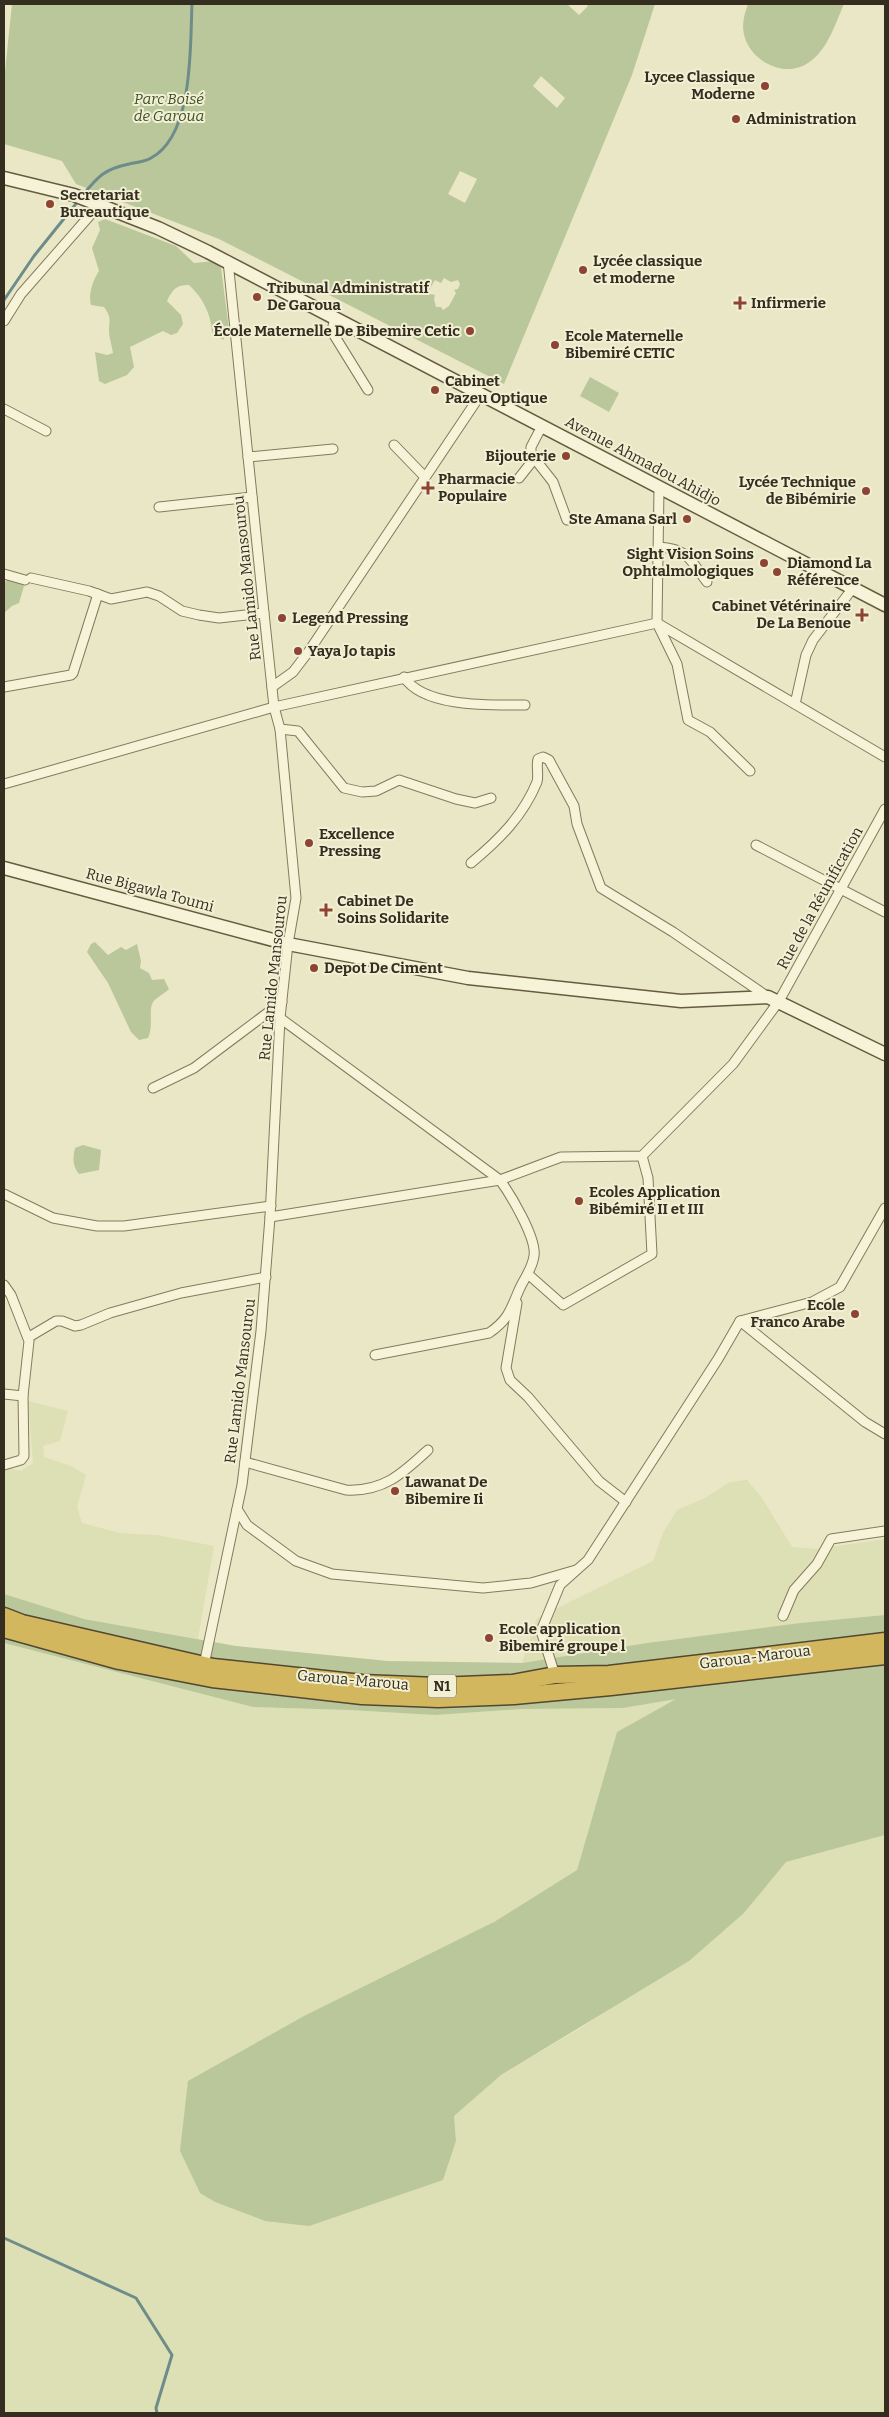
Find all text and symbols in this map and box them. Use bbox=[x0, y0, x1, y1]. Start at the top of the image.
place label: Lycee Classique Moderne bbox=[644, 68, 755, 103]
marker: Lycee Classique Moderne bbox=[759, 80, 771, 92]
park label: Parc Boisé de Garoua bbox=[134, 90, 204, 125]
place label: Administration bbox=[746, 110, 857, 128]
marker: Administration bbox=[730, 113, 742, 125]
place label: Secretariat Bureautique bbox=[60, 186, 149, 221]
marker: Secretariat Bureautique bbox=[44, 198, 56, 210]
place label: Lycée classique et moderne bbox=[593, 252, 702, 287]
marker: Lycée classique et moderne bbox=[577, 264, 589, 276]
place label: Tribunal Administratif De Garoua bbox=[267, 279, 431, 314]
marker: Tribunal Administratif De Garoua bbox=[251, 291, 263, 303]
place label: Infirmerie bbox=[751, 294, 826, 312]
marker: Infirmerie bbox=[733, 296, 747, 310]
place label: École Maternelle De Bibemire Cetic bbox=[214, 322, 460, 340]
marker: École Maternelle De Bibemire Cetic bbox=[464, 325, 476, 337]
place label: Ecole Maternelle Bibemiré CETIC bbox=[565, 327, 683, 362]
marker: Ecole Maternelle Bibemiré CETIC bbox=[549, 339, 561, 351]
place label: Cabinet Pazeu Optique bbox=[445, 372, 547, 407]
marker: Cabinet Pazeu Optique bbox=[429, 384, 441, 396]
street label: Avenue Ahmadou Ahidjo bbox=[562, 412, 724, 510]
place label: Bijouterie bbox=[485, 447, 556, 465]
marker: Bijouterie bbox=[560, 450, 572, 462]
place label: Pharmacie Populaire bbox=[438, 470, 515, 505]
place label: Lycée Technique de Bibémirie bbox=[739, 473, 856, 508]
marker: Pharmacie Populaire bbox=[422, 482, 434, 494]
marker: Lycée Technique de Bibémirie bbox=[860, 485, 872, 497]
street label: Rue Lamido Mansourou bbox=[229, 495, 265, 661]
place label: Ste Amana Sarl bbox=[569, 510, 677, 528]
marker: Ste Amana Sarl bbox=[681, 513, 693, 525]
place label: Sight Vision Soins Ophtalmologiques bbox=[622, 545, 754, 580]
place label: Diamond La Référence bbox=[787, 554, 872, 589]
marker: Sight Vision Soins Ophtalmologiques bbox=[758, 557, 770, 569]
marker: Diamond La Référence bbox=[771, 566, 783, 578]
place label: Cabinet Vétérinaire De La Benoue bbox=[712, 597, 851, 632]
marker: Cabinet Vétérinaire De La Benoue bbox=[855, 608, 869, 622]
place label: Legend Pressing bbox=[292, 609, 409, 627]
marker: Legend Pressing bbox=[276, 612, 288, 624]
place label: Yaya Jo tapis bbox=[308, 642, 396, 660]
marker: Yaya Jo tapis bbox=[292, 645, 304, 657]
street label: Rue de la Réunification bbox=[773, 823, 867, 972]
place label: Excellence Pressing bbox=[319, 825, 395, 860]
marker: Excellence Pressing bbox=[303, 837, 315, 849]
street label: Rue Bigawla Toumi bbox=[84, 864, 217, 916]
place label: Cabinet De Soins Solidarite bbox=[337, 892, 449, 927]
street label: Rue Lamido Mansourou bbox=[255, 895, 291, 1061]
marker: Cabinet De Soins Solidarite bbox=[319, 903, 333, 917]
place label: Depot De Ciment bbox=[324, 959, 443, 977]
marker: Depot De Ciment bbox=[308, 962, 320, 974]
place label: Ecoles Application Bibémiré II et III bbox=[589, 1183, 720, 1218]
marker: Ecoles Application Bibémiré II et III bbox=[573, 1195, 585, 1207]
place label: Ecole Franco Arabe bbox=[751, 1296, 845, 1331]
street label: Rue Lamido Mansourou bbox=[221, 1298, 259, 1464]
marker: Ecole Franco Arabe bbox=[849, 1308, 861, 1320]
place label: Lawanat De Bibemire Ii bbox=[405, 1473, 488, 1508]
marker: Lawanat De Bibemire Ii bbox=[389, 1485, 401, 1497]
place label: Ecole application Bibemiré groupe l bbox=[499, 1620, 626, 1655]
marker: Ecole application Bibemiré groupe l bbox=[483, 1632, 495, 1644]
street label: Garoua-Maroua bbox=[698, 1641, 812, 1673]
street label: Garoua-Maroua bbox=[296, 1666, 410, 1694]
road number: N1 bbox=[428, 1674, 456, 1698]

